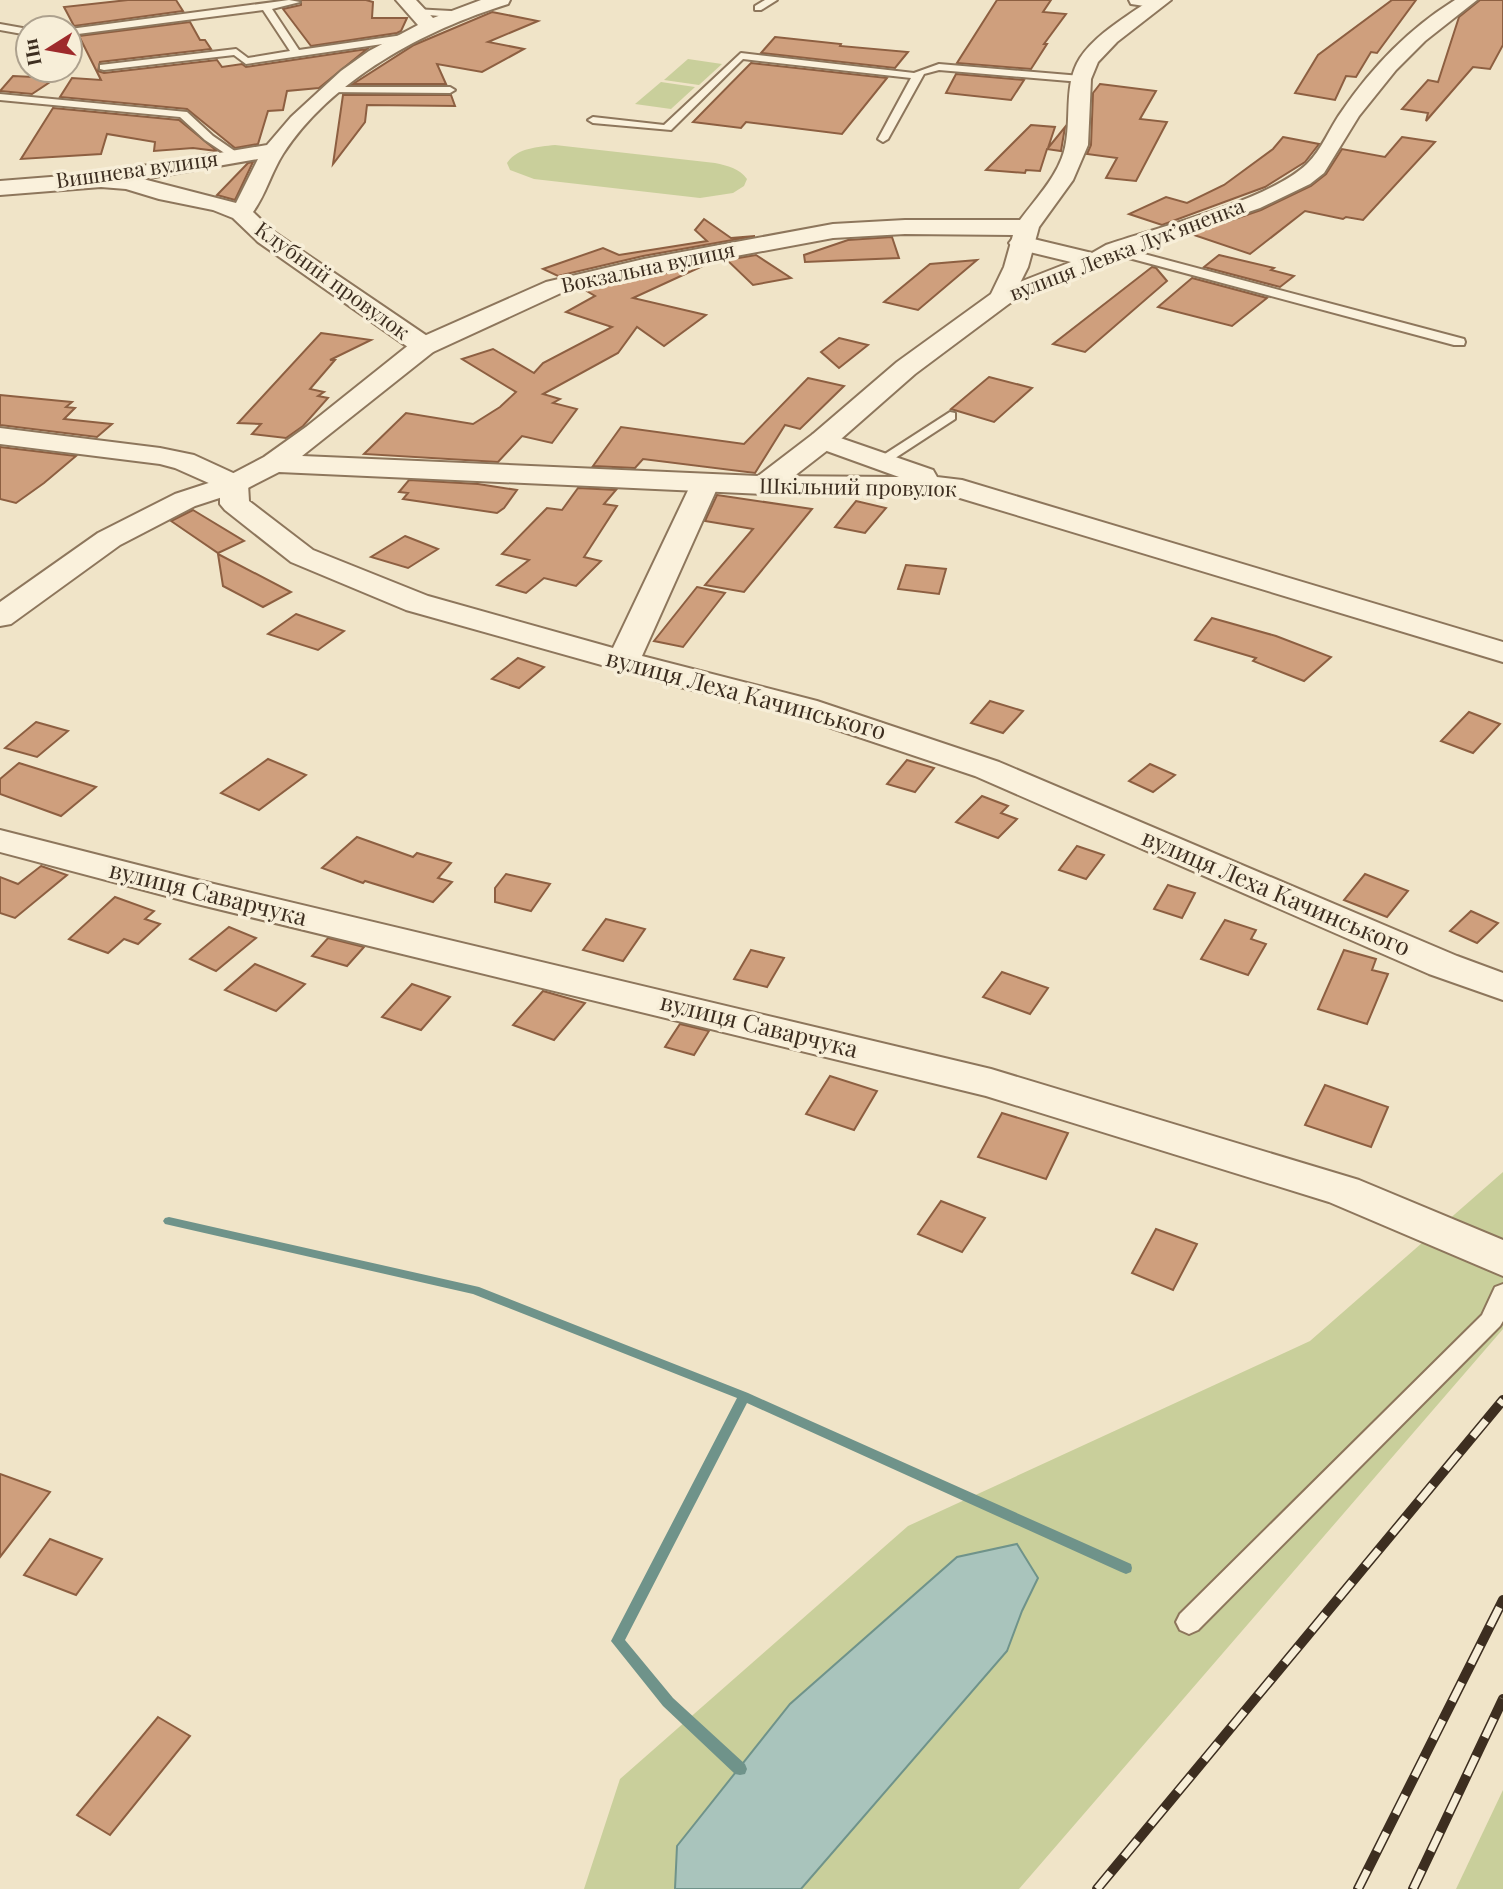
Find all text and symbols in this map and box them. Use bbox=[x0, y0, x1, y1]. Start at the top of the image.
north arrow bbox=[14, 14, 84, 84]
text: Пн bbox=[16, 37, 47, 68]
street label: Вишнева вулиця bbox=[54, 143, 220, 193]
street label: вулиця Левка Лукʼяненка bbox=[1005, 190, 1248, 306]
street label: Клубний провулок bbox=[250, 214, 416, 345]
street label: Вокзальна вулиця bbox=[558, 234, 737, 298]
street label: Шкільний провулок bbox=[759, 470, 957, 502]
street label: вулиця Леха Качинського bbox=[603, 640, 890, 746]
street label: вулиця Леха Качинського bbox=[1138, 820, 1416, 962]
street label: вулиця Саварчука bbox=[106, 852, 311, 932]
street label: вулиця Саварчука bbox=[657, 984, 862, 1064]

